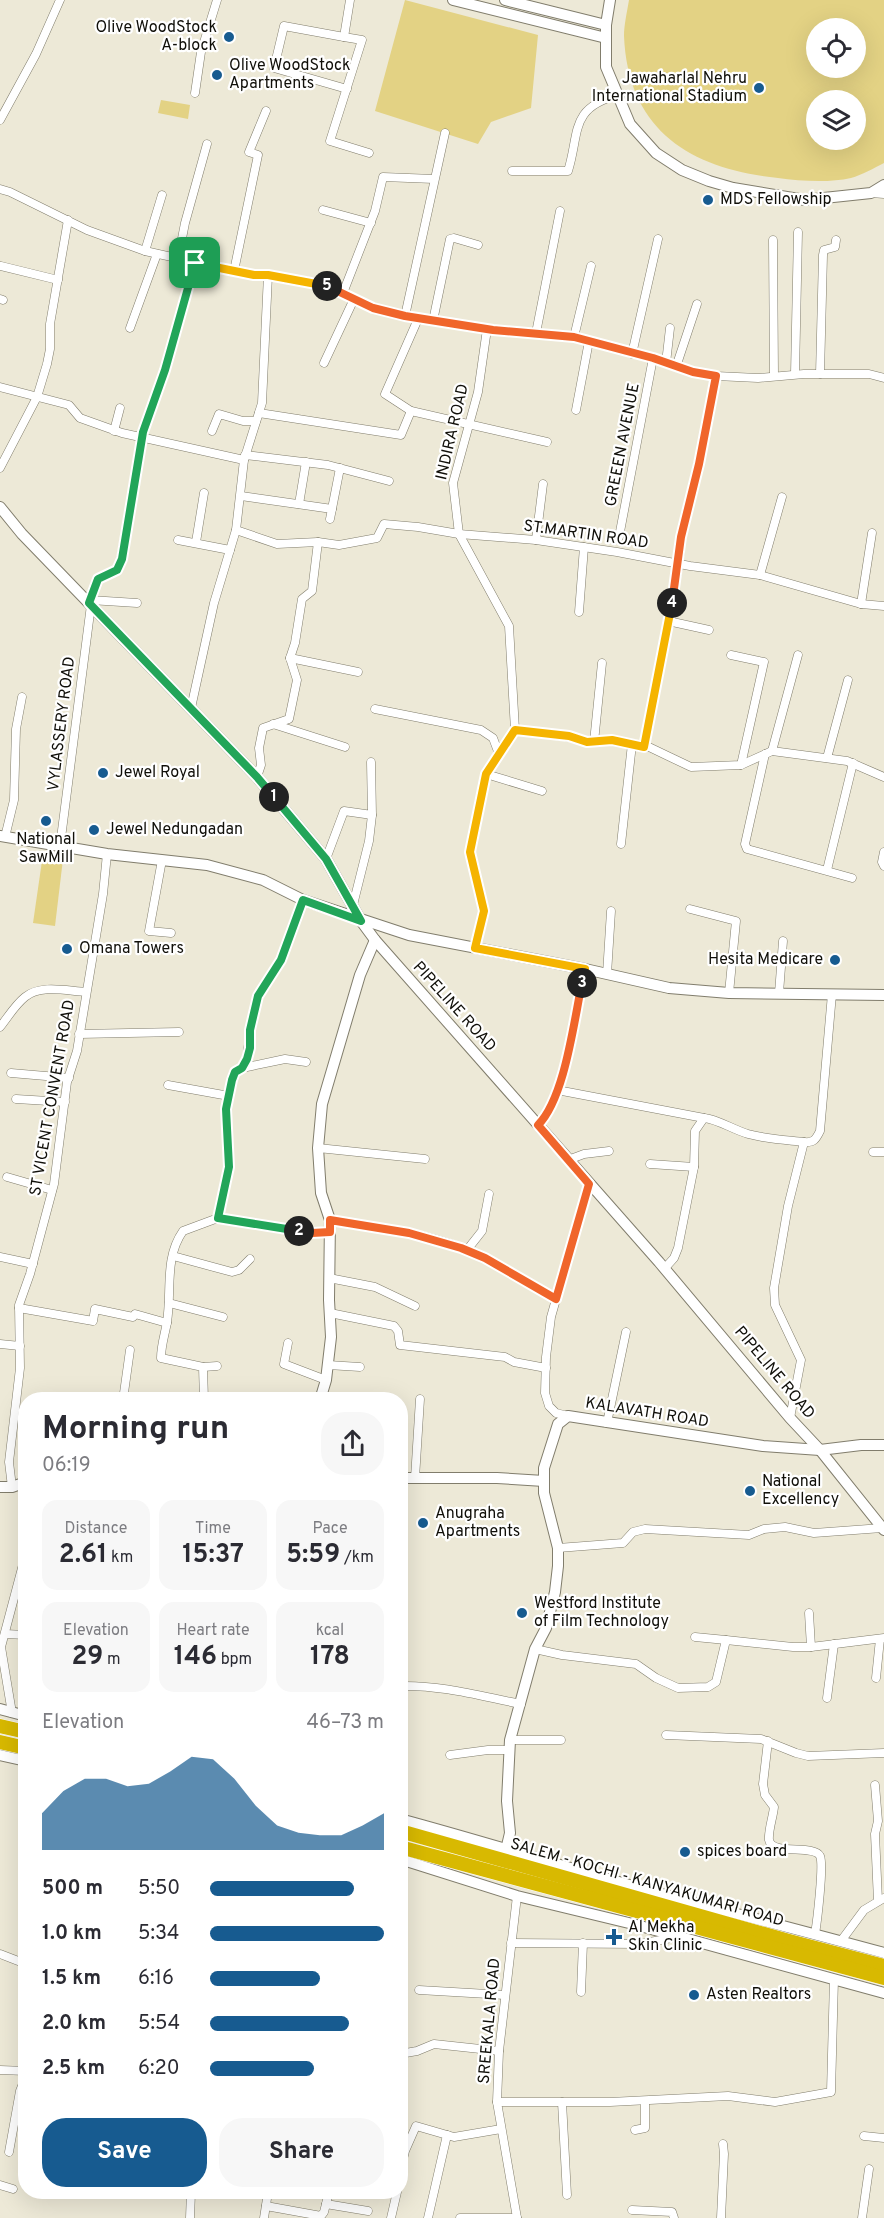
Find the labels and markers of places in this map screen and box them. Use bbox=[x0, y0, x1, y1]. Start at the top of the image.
place label: Olive WoodStock A-block bbox=[95, 18, 217, 56]
marker: Olive WoodStock A-block bbox=[222, 30, 236, 44]
place label: Olive WoodStock Apartments bbox=[229, 56, 351, 94]
marker: Olive WoodStock Apartments bbox=[210, 68, 224, 82]
place label: Jawaharlal Nehru International Stadium bbox=[592, 69, 747, 107]
marker: Jawaharlal Nehru International Stadium bbox=[752, 81, 766, 95]
place label: MDS Fellowship bbox=[720, 190, 832, 210]
marker: MDS Fellowship bbox=[701, 193, 715, 207]
pin bbox=[169, 237, 220, 288]
pin: 5 bbox=[312, 271, 342, 301]
pin: 4 bbox=[657, 588, 687, 618]
place label: Jewel Royal bbox=[115, 763, 200, 783]
marker: Jewel Royal bbox=[96, 766, 110, 780]
pin: 1 bbox=[259, 782, 289, 812]
marker: National SawMill bbox=[39, 814, 53, 828]
place label: Jewel Nedungadan bbox=[106, 820, 243, 840]
marker: Jewel Nedungadan bbox=[87, 823, 101, 837]
place label: National SawMill bbox=[16, 830, 76, 868]
place label: Omana Towers bbox=[79, 939, 184, 959]
marker: Omana Towers bbox=[60, 942, 74, 956]
place label: Hesita Medicare bbox=[708, 950, 823, 970]
marker: Hesita Medicare bbox=[828, 953, 842, 967]
pin: 3 bbox=[567, 968, 597, 998]
pin: 2 bbox=[284, 1216, 314, 1246]
place label: National Excellency bbox=[762, 1472, 839, 1510]
marker: National Excellency bbox=[743, 1484, 757, 1498]
place label: Anugraha Apartments bbox=[435, 1504, 520, 1542]
marker: Anugraha Apartments bbox=[416, 1516, 430, 1530]
place label: Westford Institute of Film Technology bbox=[534, 1594, 669, 1632]
marker: Westford Institute of Film Technology bbox=[515, 1606, 529, 1620]
place label: spices board bbox=[697, 1842, 787, 1862]
marker: spices board bbox=[678, 1845, 692, 1859]
place label: Al Mekha Skin Clinic bbox=[628, 1918, 703, 1956]
marker: Al Mekha Skin Clinic bbox=[605, 1928, 623, 1946]
place label: Asten Realtors bbox=[706, 1985, 811, 2005]
marker: Asten Realtors bbox=[687, 1988, 701, 2002]

